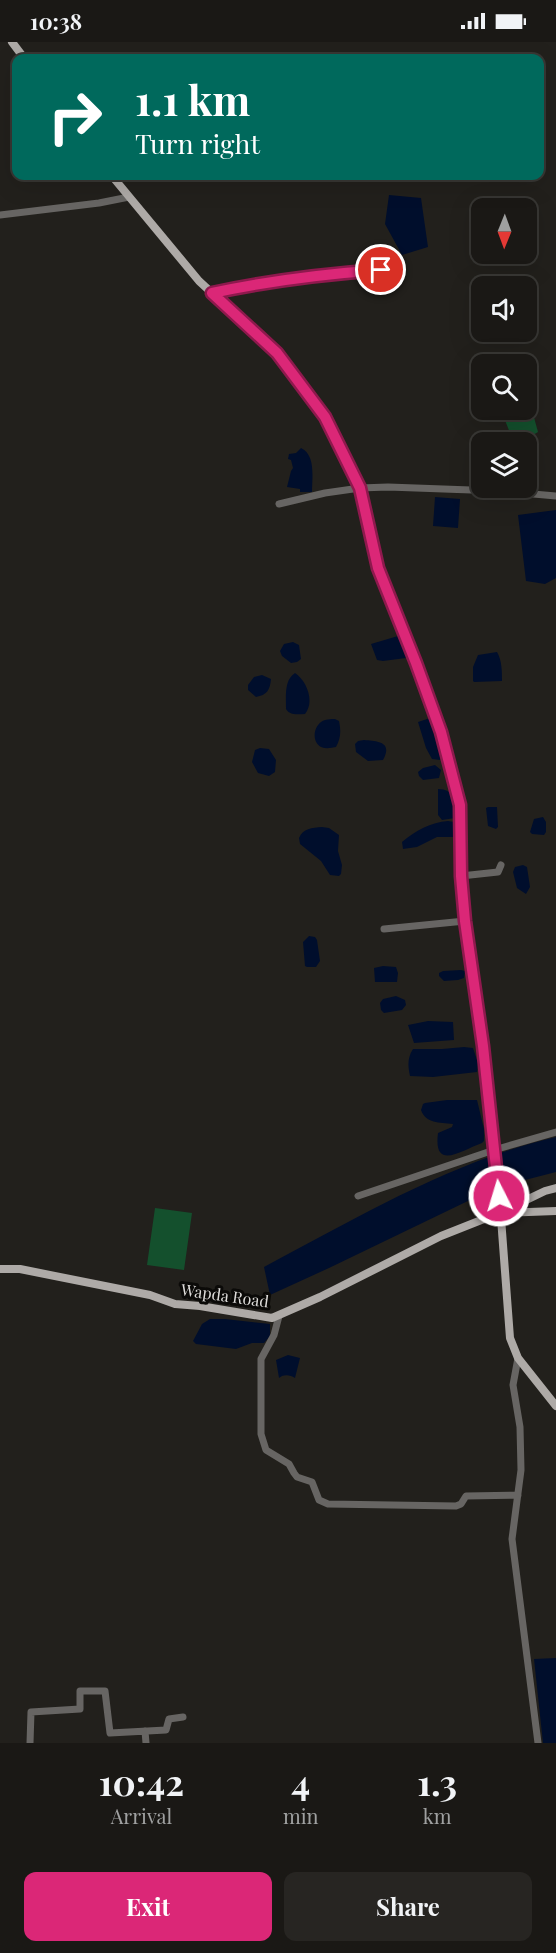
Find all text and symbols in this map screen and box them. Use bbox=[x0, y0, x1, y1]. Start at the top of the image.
text: 10:38 bbox=[30, 6, 82, 36]
text: 1.1 km bbox=[135, 71, 250, 127]
icon: right bbox=[36, 78, 114, 156]
text: Turn right bbox=[135, 125, 260, 161]
north arrow bbox=[471, 198, 537, 264]
map controls bbox=[471, 198, 537, 498]
pin bbox=[355, 244, 406, 295]
icon: arrive bbox=[364, 253, 397, 286]
button: sound bbox=[471, 276, 537, 342]
button: search bbox=[471, 354, 537, 420]
button: layers bbox=[471, 432, 537, 498]
position arrow bbox=[467, 1164, 531, 1228]
street label: Wapda Road bbox=[179, 1278, 270, 1312]
text: 10:42 bbox=[99, 1757, 184, 1805]
text: 4 bbox=[291, 1757, 310, 1805]
text: 1.3 bbox=[417, 1757, 457, 1805]
text: Arrival bbox=[111, 1802, 172, 1829]
text: min bbox=[283, 1802, 318, 1829]
text: km bbox=[423, 1802, 452, 1829]
button: Exit bbox=[24, 1872, 272, 1941]
button: Share bbox=[284, 1872, 532, 1941]

